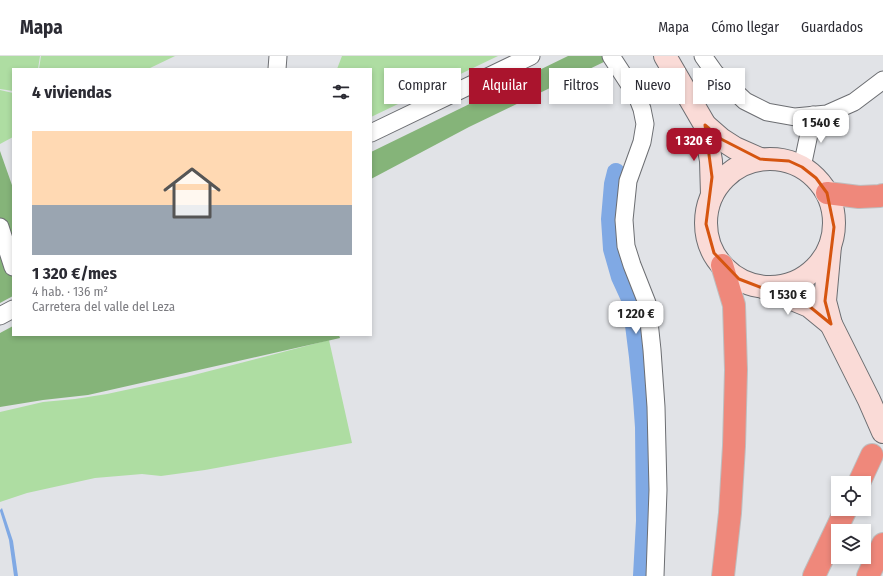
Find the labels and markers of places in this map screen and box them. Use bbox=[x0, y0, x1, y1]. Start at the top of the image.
pin: 1 540 € bbox=[784, 110, 858, 144]
pin: 1 320 € bbox=[657, 128, 731, 162]
pin: 1 530 € bbox=[751, 282, 825, 316]
pin: 1 220 € bbox=[599, 301, 673, 335]

